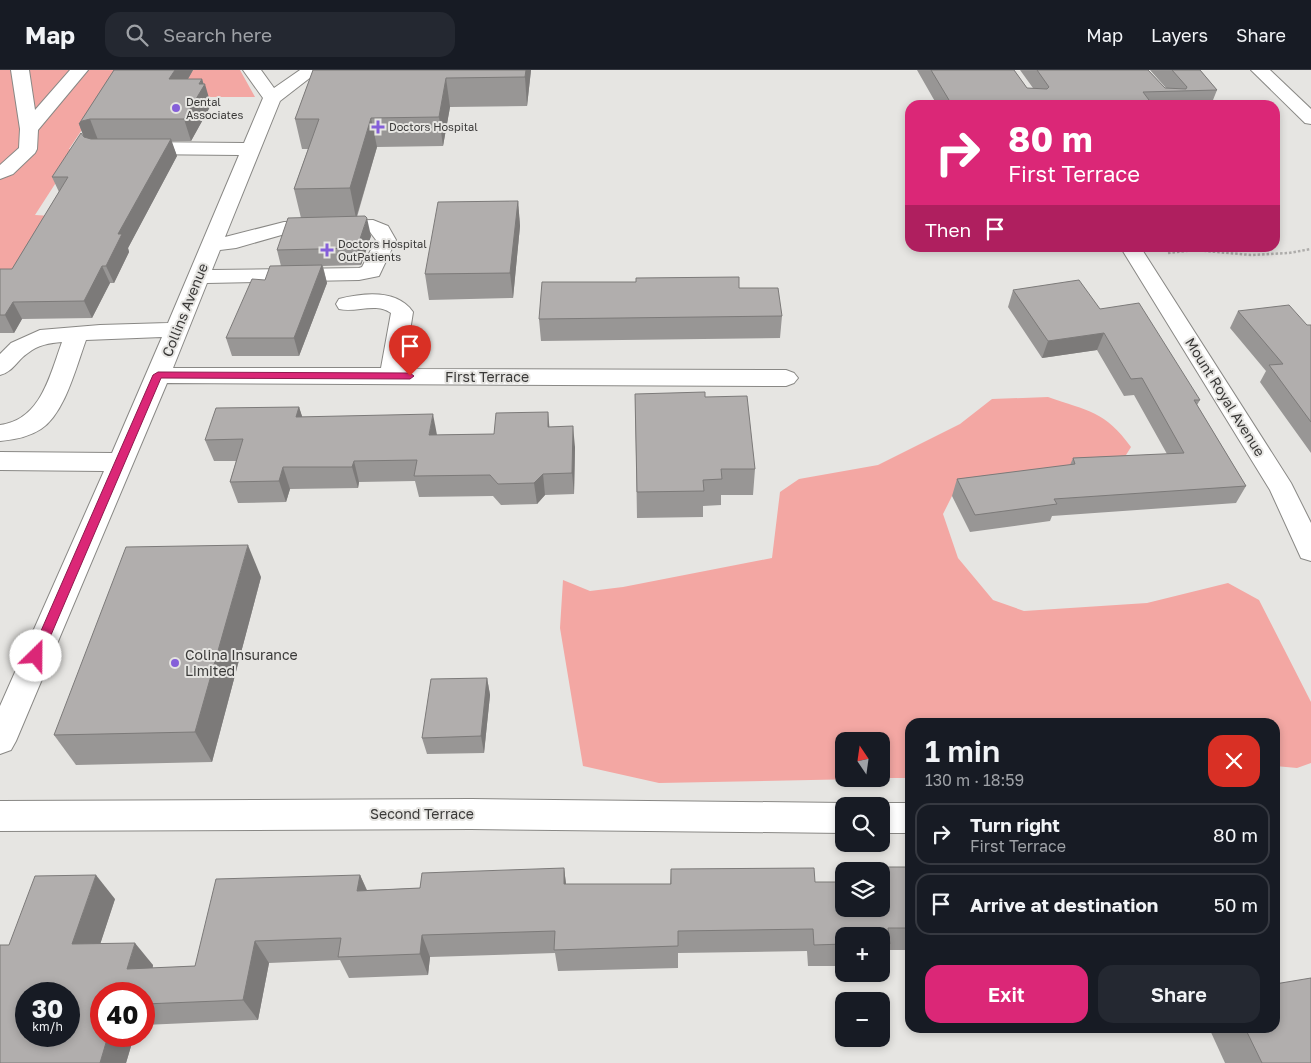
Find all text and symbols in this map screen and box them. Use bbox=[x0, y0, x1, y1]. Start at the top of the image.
search box bbox=[105, 12, 455, 57]
text: Map bbox=[25, 20, 75, 49]
icon: search bbox=[123, 21, 151, 49]
text: Search here bbox=[163, 23, 272, 46]
text: Map bbox=[1086, 24, 1123, 46]
text: Layers bbox=[1151, 24, 1208, 46]
text: Share bbox=[1236, 24, 1286, 46]
place label: Dental Associates bbox=[186, 95, 243, 121]
marker: Dental Associates bbox=[170, 102, 182, 114]
text: 80 m bbox=[1008, 118, 1093, 160]
marker: Doctors Hospital bbox=[371, 120, 385, 134]
place label: Doctors Hospital bbox=[389, 120, 478, 133]
icon: right bbox=[925, 120, 990, 185]
text: First Terrace bbox=[1008, 160, 1140, 187]
icon: arrive bbox=[981, 215, 1009, 243]
text: Then bbox=[925, 218, 971, 241]
place label: Doctors Hospital OutPatients bbox=[338, 237, 427, 263]
marker: Doctors Hospital OutPatients bbox=[320, 243, 334, 257]
street label: Collins Avenue bbox=[158, 260, 211, 359]
pin bbox=[389, 325, 431, 376]
icon: arrive bbox=[396, 332, 424, 360]
street label: Mount Royal Avenue bbox=[1182, 334, 1269, 459]
street label: First Terrace bbox=[445, 368, 529, 385]
position arrow bbox=[9, 629, 61, 681]
place label: Colina Insurance Limited bbox=[185, 646, 298, 679]
marker: Colina Insurance Limited bbox=[169, 657, 181, 669]
north arrow bbox=[835, 732, 890, 788]
map controls bbox=[835, 732, 890, 1047]
text: 1 min bbox=[925, 733, 1000, 769]
button: close bbox=[1208, 735, 1260, 787]
text: 130 m · 18:59 bbox=[925, 770, 1024, 790]
button: search bbox=[835, 797, 890, 852]
street label: Second Terrace bbox=[370, 805, 474, 822]
text: Turn right bbox=[970, 813, 1060, 836]
icon: right bbox=[927, 820, 955, 848]
text: 80 m bbox=[1213, 823, 1258, 846]
text: First Terrace bbox=[970, 836, 1066, 856]
button: layers bbox=[835, 862, 890, 917]
icon: arrive bbox=[927, 890, 955, 918]
text: Arrive at destination bbox=[970, 893, 1158, 916]
text: 50 m bbox=[1214, 893, 1258, 916]
button: + bbox=[835, 927, 890, 982]
button: Exit bbox=[925, 965, 1088, 1023]
button: Share bbox=[1098, 965, 1260, 1023]
speed limit sign: 40 bbox=[90, 982, 155, 1047]
button: − bbox=[835, 992, 890, 1047]
text: 30 bbox=[32, 993, 63, 1024]
text: km/h bbox=[32, 1019, 63, 1034]

